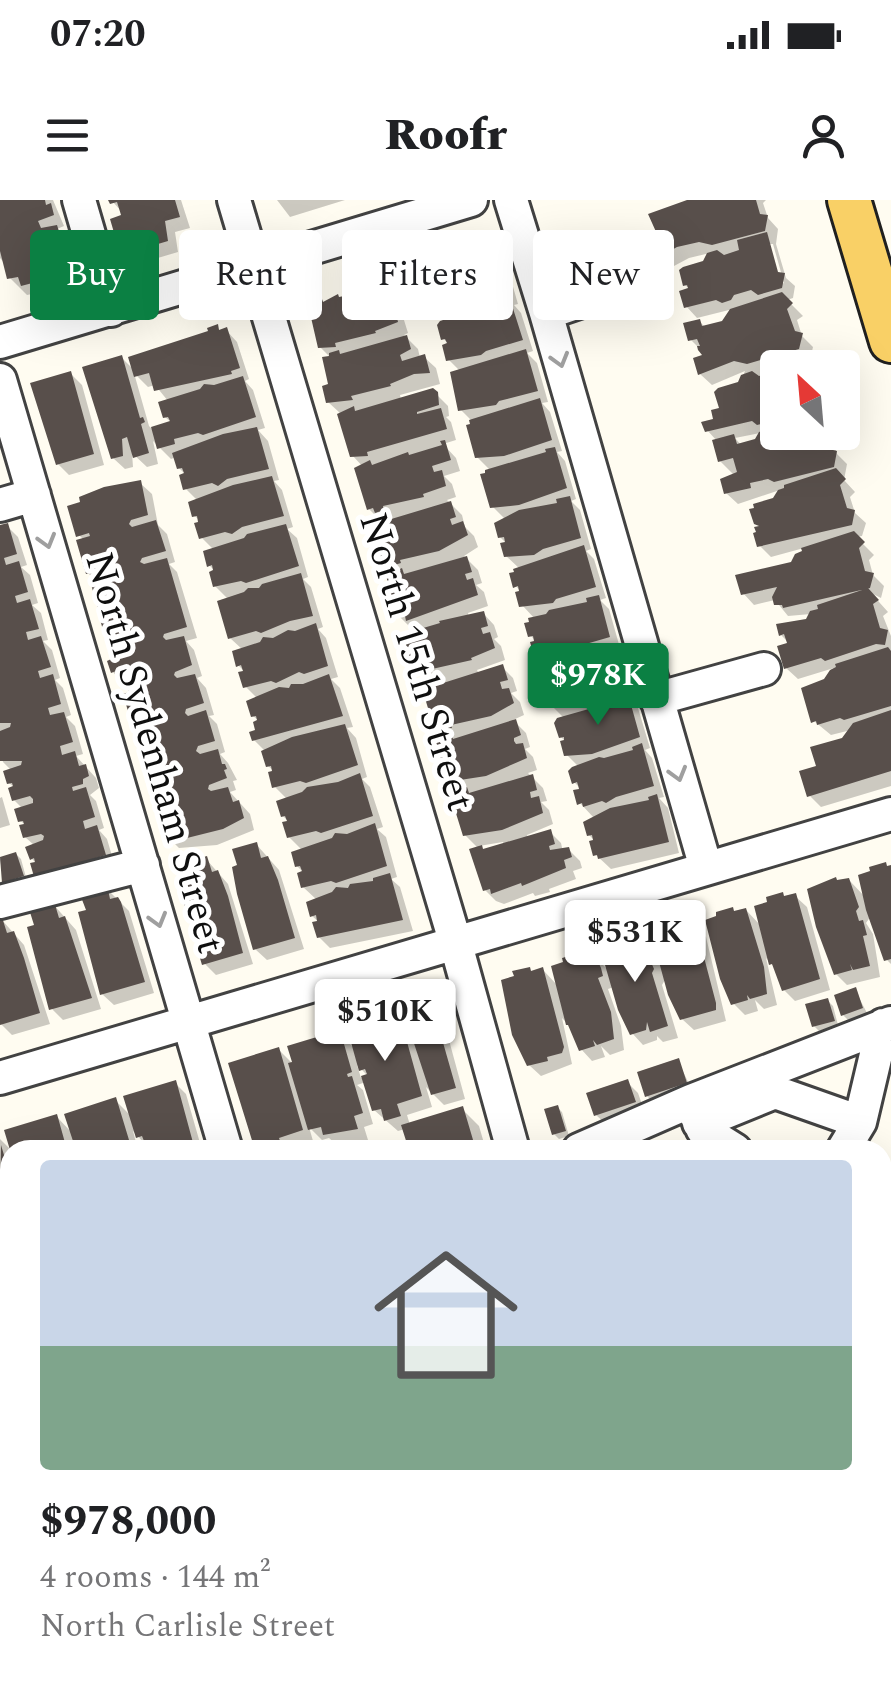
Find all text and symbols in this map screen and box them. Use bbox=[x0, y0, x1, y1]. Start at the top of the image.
text: 07:20 bbox=[50, 6, 145, 64]
text: Roofr bbox=[385, 101, 506, 170]
icon: menu bbox=[40, 108, 95, 163]
icon: person bbox=[796, 108, 851, 163]
chip: Buy bbox=[30, 230, 159, 320]
chip: Rent bbox=[179, 230, 322, 320]
chip: Filters bbox=[342, 230, 513, 320]
chip: New bbox=[533, 230, 674, 320]
north arrow bbox=[760, 350, 860, 450]
map controls bbox=[760, 350, 860, 450]
one-way arrow bbox=[548, 351, 569, 368]
street label: North 15th Street bbox=[342, 505, 490, 819]
one-way arrow bbox=[35, 532, 56, 549]
street label: North Sydenham Street bbox=[67, 545, 241, 961]
pin: $978K bbox=[528, 643, 668, 728]
text: $978K bbox=[550, 651, 646, 700]
one-way arrow bbox=[666, 764, 687, 781]
pin: $531K bbox=[565, 900, 705, 985]
text: $531K bbox=[587, 908, 683, 957]
one-way arrow bbox=[147, 911, 168, 928]
pin: $510K bbox=[315, 979, 455, 1064]
text: $510K bbox=[337, 987, 433, 1036]
icon: home bbox=[356, 1225, 536, 1405]
text: $978,000 bbox=[40, 1490, 216, 1553]
text: 4 rooms · 144 m² bbox=[40, 1553, 270, 1602]
text: North Carlisle Street bbox=[40, 1602, 335, 1651]

